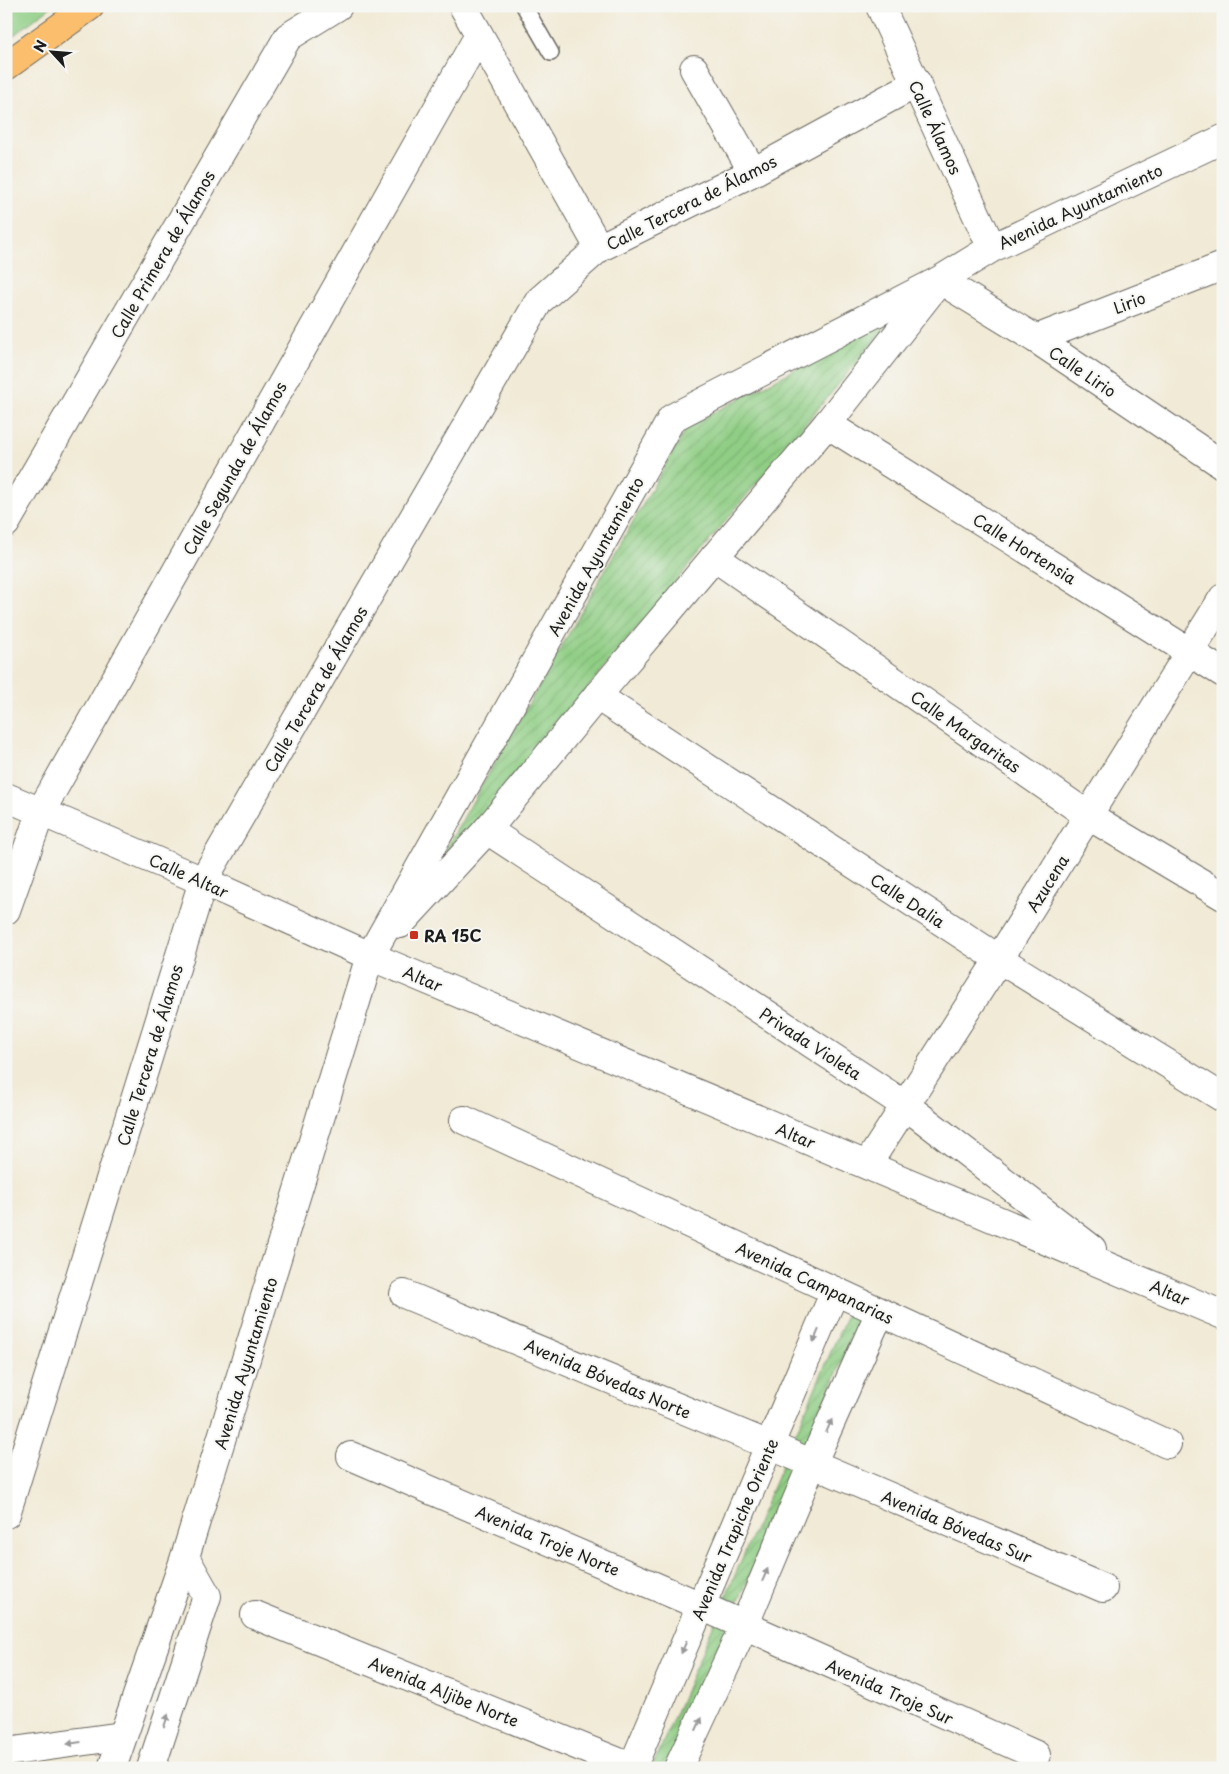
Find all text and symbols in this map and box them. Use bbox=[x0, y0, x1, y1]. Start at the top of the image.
north arrow bbox=[28, 28, 78, 78]
text: N bbox=[28, 36, 52, 56]
street label: Calle Álamos bbox=[904, 76, 968, 178]
street label: Calle Tercera de Álamos bbox=[602, 149, 780, 255]
street label: Avenida Ayuntamiento bbox=[994, 157, 1166, 255]
street label: Calle Primera de Álamos bbox=[104, 165, 220, 343]
street label: Lirio bbox=[1109, 285, 1149, 319]
street label: Calle Lirio bbox=[1045, 340, 1122, 402]
street label: Calle Segunda de Álamos bbox=[176, 377, 292, 559]
street label: Avenida Ayuntamiento bbox=[541, 472, 649, 640]
street label: Calle Hortensia bbox=[969, 507, 1081, 590]
street label: Calle Tercera de Álamos bbox=[257, 601, 373, 777]
street label: Calle Margaritas bbox=[906, 684, 1026, 778]
street label: Calle Altar bbox=[145, 847, 233, 903]
street label: Azucena bbox=[1020, 849, 1074, 916]
street label: Calle Dalia bbox=[866, 867, 950, 933]
place label: RA 15C bbox=[424, 923, 481, 947]
marker: RA 15C bbox=[408, 929, 420, 941]
street label: Altar bbox=[400, 959, 447, 997]
street label: Calle Tercera de Álamos bbox=[110, 961, 188, 1149]
street label: Privada Violeta bbox=[755, 1001, 867, 1085]
street label: Altar bbox=[773, 1116, 820, 1154]
street label: Avenida Campanarias bbox=[732, 1235, 898, 1329]
street label: Altar bbox=[1147, 1273, 1194, 1311]
street label: Avenida Ayuntamiento bbox=[207, 1274, 283, 1452]
one-way arrow bbox=[811, 1329, 819, 1343]
street label: Avenida Bóvedas Norte bbox=[521, 1332, 695, 1424]
one-way arrow bbox=[825, 1419, 833, 1433]
street label: Avenida Trapiche Oriente bbox=[685, 1434, 783, 1624]
street label: Avenida Bóvedas Sur bbox=[878, 1483, 1036, 1569]
street label: Avenida Troje Norte bbox=[472, 1499, 624, 1581]
one-way arrow bbox=[762, 1568, 770, 1582]
one-way arrow bbox=[680, 1640, 688, 1655]
street label: Avenida Aljibe Norte bbox=[365, 1650, 523, 1732]
street label: Avenida Troje Sur bbox=[822, 1652, 958, 1730]
one-way arrow bbox=[163, 1714, 170, 1729]
one-way arrow bbox=[695, 1716, 703, 1731]
one-way arrow bbox=[65, 1739, 81, 1747]

